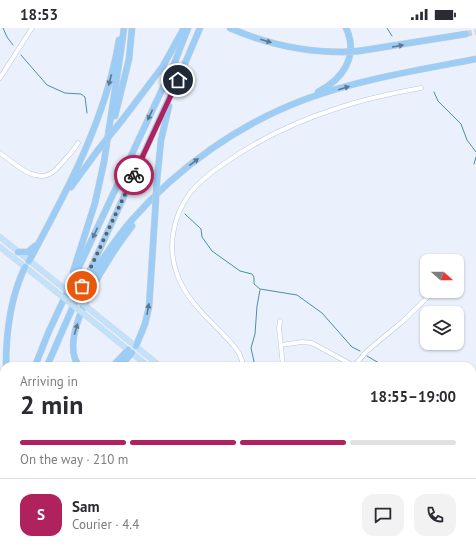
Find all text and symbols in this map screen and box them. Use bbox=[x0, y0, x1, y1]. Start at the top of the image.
text: 18:53 bbox=[20, 5, 58, 24]
one-way arrow bbox=[261, 38, 273, 44]
one-way arrow bbox=[391, 42, 404, 48]
pin bbox=[161, 63, 195, 97]
icon: home bbox=[167, 69, 189, 91]
one-way arrow bbox=[107, 74, 113, 86]
one-way arrow bbox=[338, 85, 350, 91]
one-way arrow bbox=[147, 109, 153, 121]
courier bbox=[114, 155, 154, 195]
one-way arrow bbox=[189, 158, 199, 166]
icon: bike bbox=[123, 164, 145, 186]
one-way arrow bbox=[92, 227, 98, 239]
north arrow bbox=[420, 254, 464, 298]
map controls bbox=[420, 254, 464, 350]
pin bbox=[65, 269, 99, 303]
icon: bag bbox=[71, 275, 93, 297]
one-way arrow bbox=[146, 303, 152, 315]
button: layers bbox=[420, 306, 464, 350]
one-way arrow bbox=[73, 323, 79, 335]
text: Arriving in bbox=[20, 373, 78, 390]
text: 18:55–19:00 bbox=[370, 387, 456, 406]
text: 2 min bbox=[20, 388, 83, 421]
text: On the way · 210 m bbox=[20, 451, 128, 468]
button: chat bbox=[362, 494, 404, 536]
button: phone bbox=[414, 494, 456, 536]
text: Sam bbox=[72, 497, 99, 516]
text: S bbox=[37, 505, 45, 524]
text: Courier · 4.4 bbox=[72, 516, 139, 533]

